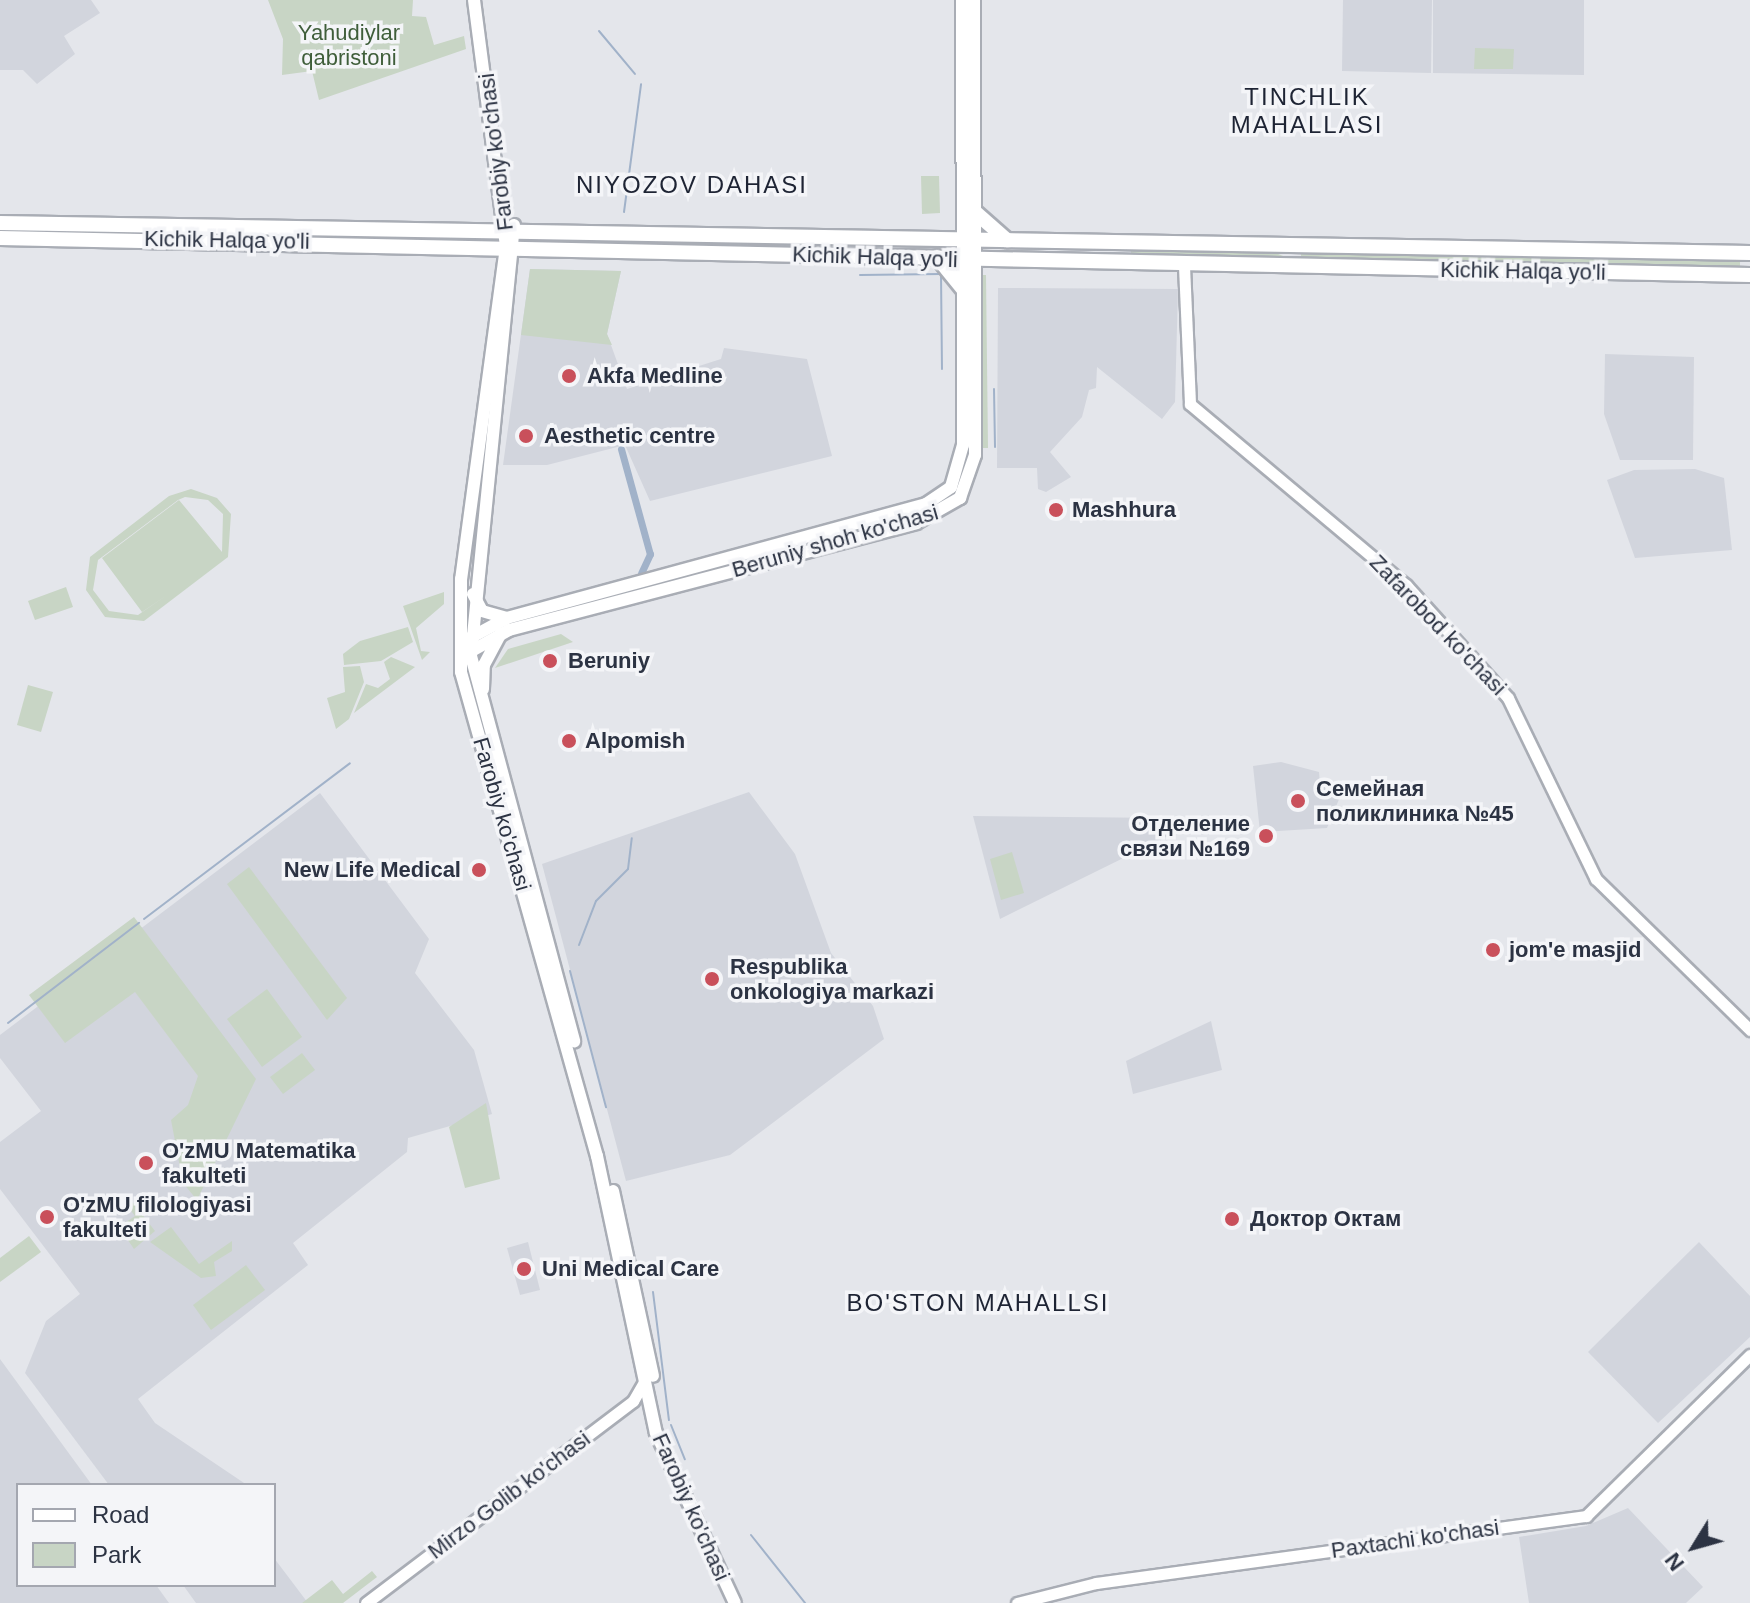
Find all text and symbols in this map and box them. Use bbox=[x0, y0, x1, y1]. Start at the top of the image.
park label: Yahudiylar qabristoni bbox=[298, 19, 400, 70]
street label: Farobiy ko'chasi bbox=[473, 72, 519, 232]
district label: TINCHLIK MAHALLASI bbox=[1231, 83, 1383, 139]
district label: NIYOZOV DAHASI bbox=[576, 171, 808, 199]
street label: Kichik Halqa yo'li bbox=[144, 225, 310, 255]
street label: Kichik Halqa yo'li bbox=[792, 241, 958, 273]
street label: Kichik Halqa yo'li bbox=[1440, 256, 1606, 286]
place label: Akfa Medline bbox=[587, 363, 723, 389]
marker: Akfa Medline bbox=[558, 365, 580, 387]
place label: Aesthetic centre bbox=[544, 423, 715, 449]
marker: Aesthetic centre bbox=[515, 425, 537, 447]
place label: Mashhura bbox=[1072, 497, 1176, 523]
street label: Beruniy shoh ko'chasi bbox=[729, 499, 941, 583]
marker: Mashhura bbox=[1047, 501, 1065, 519]
street label: Zafarobod ko'chasi bbox=[1364, 549, 1512, 701]
place label: Beruniy bbox=[568, 648, 650, 674]
marker: Beruniy bbox=[539, 650, 561, 672]
place label: Alpomish bbox=[585, 728, 685, 754]
marker: Alpomish bbox=[560, 732, 578, 750]
street label: Farobiy ko'chasi bbox=[467, 734, 537, 894]
place label: Семейная поликлиника №45 bbox=[1316, 775, 1514, 826]
marker: Семейная поликлиника №45 bbox=[1287, 790, 1309, 812]
place label: Отделение связи №169 bbox=[1120, 810, 1250, 862]
marker: Отделение связи №169 bbox=[1257, 827, 1275, 845]
place label: New Life Medical bbox=[284, 857, 461, 883]
marker: New Life Medical bbox=[468, 859, 490, 881]
place label: jom'e masjid bbox=[1509, 937, 1641, 963]
marker: jom'e masjid bbox=[1484, 941, 1502, 959]
place label: Respublika onkologiya markazi bbox=[730, 953, 934, 1004]
marker: Respublika onkologiya markazi bbox=[701, 968, 723, 990]
place label: O'zMU Matematika fakulteti bbox=[162, 1137, 355, 1188]
marker: O'zMU Matematika fakulteti bbox=[137, 1154, 155, 1172]
place label: O'zMU filologiyasi fakulteti bbox=[63, 1191, 252, 1242]
place label: Доктор Октам bbox=[1250, 1206, 1401, 1232]
marker: O'zMU filologiyasi fakulteti bbox=[38, 1208, 56, 1226]
marker: Доктор Октам bbox=[1221, 1208, 1243, 1230]
place label: Uni Medical Care bbox=[542, 1256, 719, 1282]
marker: Uni Medical Care bbox=[513, 1258, 535, 1280]
district label: BO'STON MAHALLSI bbox=[847, 1289, 1109, 1317]
street label: Mirzo Golib ko'chasi bbox=[423, 1425, 595, 1565]
street label: Farobiy ko'chasi bbox=[647, 1429, 735, 1585]
legend bbox=[16, 1483, 276, 1587]
text: Road bbox=[92, 1501, 149, 1528]
north arrow bbox=[1654, 1507, 1734, 1587]
street label: Paxtachi ko'chasi bbox=[1329, 1514, 1501, 1564]
text: Park bbox=[92, 1541, 141, 1568]
text: N bbox=[1660, 1548, 1689, 1576]

